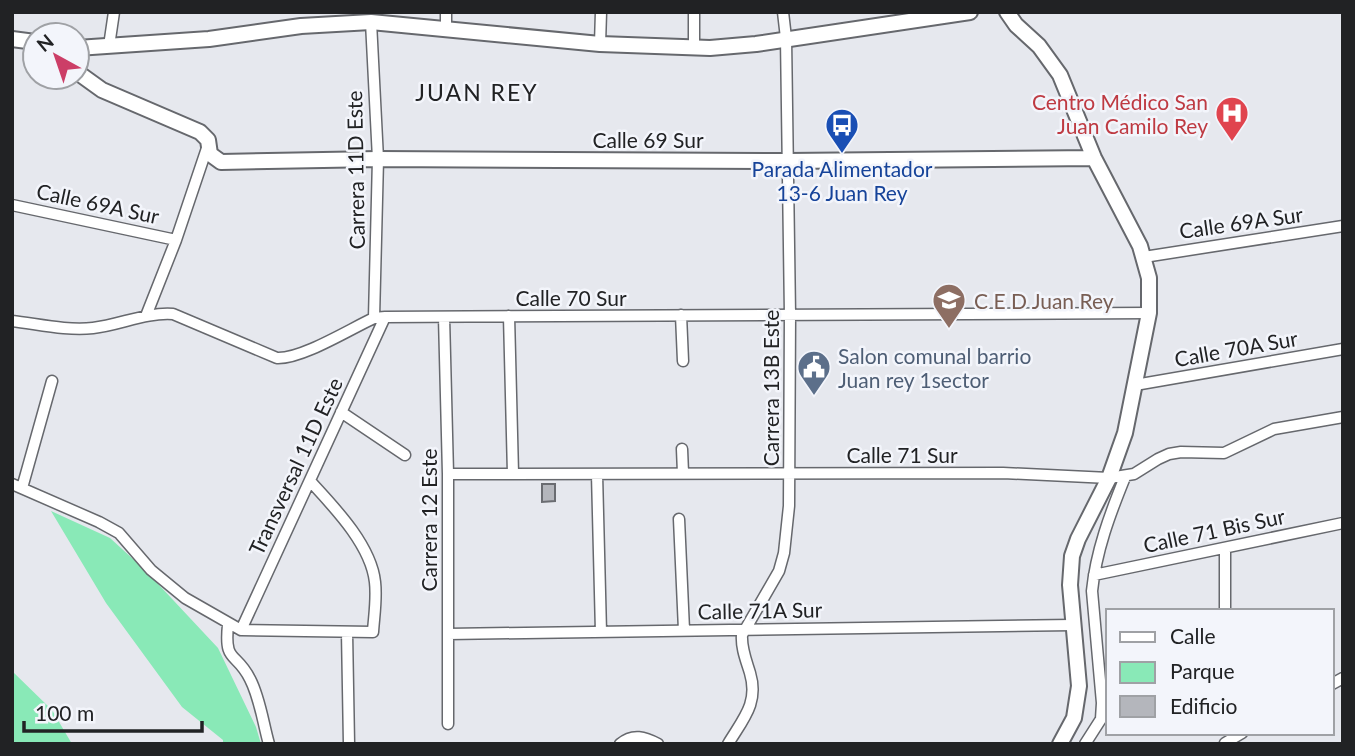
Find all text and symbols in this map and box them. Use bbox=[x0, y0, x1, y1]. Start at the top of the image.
north arrow bbox=[21, 21, 91, 91]
text: N bbox=[32, 29, 58, 56]
district label: JUAN REY bbox=[415, 78, 539, 106]
place label: Centro Médico San Juan Camilo Rey bbox=[1032, 89, 1208, 138]
street label: Carrera 11D Este bbox=[341, 90, 369, 250]
hospital icon: Centro Médico San Juan Camilo Rey bbox=[1213, 94, 1251, 143]
bus stop icon: Parada Alimentador 13-6 Juan Rey bbox=[823, 106, 861, 155]
street label: Calle 69 Sur bbox=[592, 127, 704, 152]
place label: Parada Alimentador 13-6 Juan Rey bbox=[752, 156, 933, 205]
street label: Calle 69A Sur bbox=[34, 178, 162, 228]
street label: Calle 69A Sur bbox=[1178, 201, 1305, 243]
school or university icon: C E D Juan Rey bbox=[930, 281, 968, 330]
street label: Calle 70 Sur bbox=[515, 285, 627, 310]
place label: C E D Juan Rey bbox=[974, 288, 1114, 313]
street label: Carrera 13B Este bbox=[758, 310, 783, 466]
street label: Calle 70A Sur bbox=[1172, 325, 1300, 371]
place label: Salon comunal barrio Juan rey 1sector bbox=[838, 343, 1031, 392]
public building icon: Salon comunal barrio Juan rey 1sector bbox=[795, 348, 833, 397]
street label: Transversal 11D Este bbox=[243, 373, 347, 559]
street label: Calle 71 Sur bbox=[846, 442, 958, 467]
street label: Carrera 12 Este bbox=[416, 448, 441, 592]
street label: Calle 71 Bis Sur bbox=[1141, 503, 1287, 557]
street label: Calle 71A Sur bbox=[697, 596, 823, 624]
legend bbox=[1106, 609, 1334, 735]
text: Calle bbox=[1170, 623, 1215, 648]
text: Parque bbox=[1170, 658, 1235, 683]
scale bar bbox=[24, 690, 203, 734]
text: Edificio bbox=[1170, 693, 1238, 718]
text: 100 m bbox=[35, 700, 94, 725]

